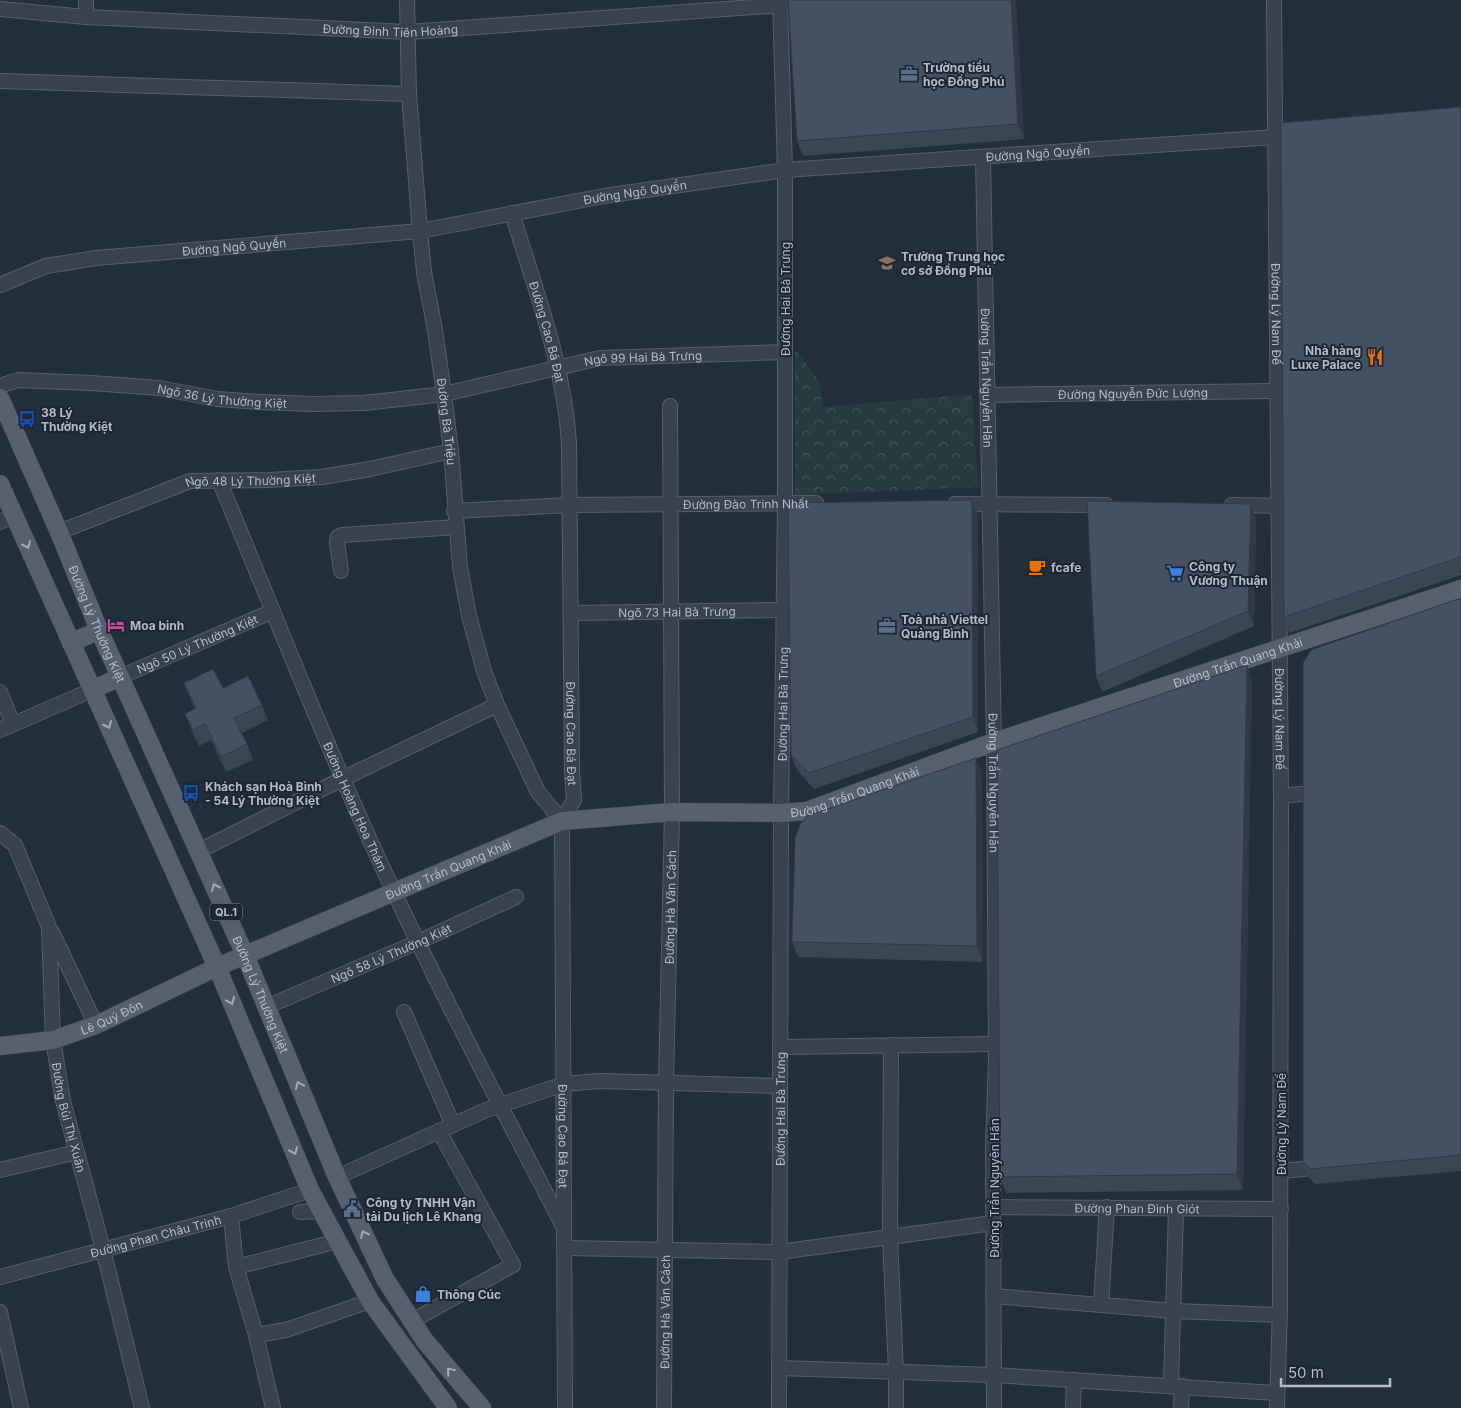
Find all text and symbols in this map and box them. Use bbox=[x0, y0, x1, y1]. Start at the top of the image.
street label: Đường Đinh Tiên Hoàng bbox=[322, 21, 458, 40]
place label: Trường tiểu học Đồng Phú bbox=[923, 60, 1004, 89]
office icon: Trường tiểu học Đồng Phú bbox=[899, 64, 919, 84]
street label: Đường Ngô Quyền bbox=[985, 142, 1090, 164]
street label: Đường Ngô Quyền bbox=[582, 177, 688, 207]
street label: Đường Ngô Quyền bbox=[181, 235, 287, 258]
street label: Đường Hai Bà Trưng bbox=[778, 242, 793, 356]
place label: Trường Trung học cơ sở Đồng Phú bbox=[901, 249, 1005, 278]
school or university icon: Trường Trung học cơ sở Đồng Phú bbox=[877, 253, 897, 273]
street label: Đường Lý Nam Đế bbox=[1269, 263, 1285, 365]
street label: Đường Cao Bá Đạt bbox=[526, 279, 568, 384]
street label: Đường Trần Nguyên Hãn bbox=[978, 308, 996, 448]
place label: Nhà hàng Luxe Palace bbox=[1291, 343, 1361, 372]
street label: Ngõ 99 Hai Bà Trưng bbox=[582, 347, 703, 369]
restaurant icon: Nhà hàng Luxe Palace bbox=[1365, 347, 1385, 367]
street label: Đường Bà Triệu bbox=[434, 377, 460, 466]
street label: Ngõ 36 Lý Thường Kiệt bbox=[156, 380, 287, 411]
street label: Đường Nguyễn Đức Lượng bbox=[1058, 384, 1208, 402]
place label: 38 Lý Thường Kiệt bbox=[41, 405, 113, 434]
bus stop icon: 38 Lý Thường Kiệt bbox=[17, 409, 37, 429]
street label: Ngõ 48 Lý Thường Kiệt bbox=[183, 470, 316, 490]
street label: Đường Đào Trinh Nhất bbox=[683, 496, 809, 512]
one-way arrow bbox=[20, 540, 31, 549]
cafe icon: fcafe bbox=[1027, 557, 1047, 577]
place label: Công ty Vương Thuận bbox=[1189, 559, 1268, 588]
place label: fcafe bbox=[1051, 560, 1081, 575]
street label: Đường Lý Thường Kiệt bbox=[66, 563, 129, 685]
supermarket icon: Công ty Vương Thuận bbox=[1165, 563, 1185, 583]
street label: Ngõ 73 Hai Bà Trưng bbox=[618, 603, 736, 620]
street label: Ngõ 50 Lý Thường Kiệt bbox=[134, 611, 260, 676]
place label: Toà nhà Viettel Quảng Bình bbox=[901, 612, 988, 641]
hotel icon: Moa binh bbox=[106, 615, 126, 635]
office icon: Toà nhà Viettel Quảng Bình bbox=[877, 616, 897, 636]
place label: Moa binh bbox=[130, 618, 184, 633]
street label: Đường Trần Quang Khải bbox=[1171, 634, 1304, 690]
street label: Đường Hai Bà Trưng bbox=[774, 647, 791, 761]
street label: Đường Lý Nam Đế bbox=[1272, 668, 1288, 770]
street label: Đường Cao Bá Đạt bbox=[564, 681, 580, 786]
street label: Đường Trần Nguyên Hãn bbox=[986, 713, 1002, 853]
one-way arrow bbox=[101, 720, 112, 729]
street label: Đường Hoàng Hoa Thám bbox=[320, 740, 391, 874]
street label: Đường Trần Quang Khải bbox=[790, 763, 921, 820]
place label: Khách sạn Hoà Bình - 54 Lý Thường Kiệt bbox=[205, 779, 322, 808]
bus stop icon: Khách sạn Hoà Bình - 54 Lý Thường Kiệt bbox=[181, 783, 201, 803]
street label: Đường Trần Quang Khải bbox=[383, 836, 513, 902]
street label: Đường Hà Văn Cách bbox=[661, 850, 679, 964]
one-way arrow bbox=[211, 883, 222, 892]
road number: QL.1 bbox=[210, 904, 242, 920]
street label: Ngõ 58 Lý Thường Kiệt bbox=[328, 920, 454, 986]
street label: Đường Lý Thường Kiệt bbox=[230, 933, 292, 1055]
street label: Lê Quý Đôn bbox=[78, 996, 145, 1037]
one-way arrow bbox=[225, 996, 236, 1005]
street label: Đường Hai Bà Trưng bbox=[772, 1052, 788, 1166]
street label: Đường Bùi Thị Xuân bbox=[49, 1061, 89, 1174]
street label: Đường Lý Nam Đế bbox=[1274, 1073, 1289, 1175]
one-way arrow bbox=[294, 1081, 305, 1090]
street label: Đường Cao Bá Đạt bbox=[556, 1084, 571, 1188]
street label: Đường Trần Nguyên Hãn bbox=[987, 1118, 1002, 1258]
one-way arrow bbox=[288, 1146, 298, 1155]
place label: Công ty TNHH Vận tải Du lịch Lê Khang bbox=[366, 1195, 481, 1224]
public building icon: Công ty TNHH Vận tải Du lịch Lê Khang bbox=[342, 1199, 362, 1219]
street label: Đường Phan Đình Giót bbox=[1075, 1200, 1200, 1216]
street label: Đường Phan Châu Trinh bbox=[89, 1211, 223, 1260]
one-way arrow bbox=[360, 1230, 370, 1239]
street label: Đường Hà Văn Cách bbox=[657, 1255, 672, 1369]
shop icon: Thông Cúc bbox=[413, 1284, 433, 1304]
place label: Thông Cúc bbox=[437, 1287, 501, 1302]
scale bar bbox=[1281, 1356, 1390, 1388]
text: 50 m bbox=[1288, 1363, 1324, 1382]
one-way arrow bbox=[448, 1368, 456, 1377]

